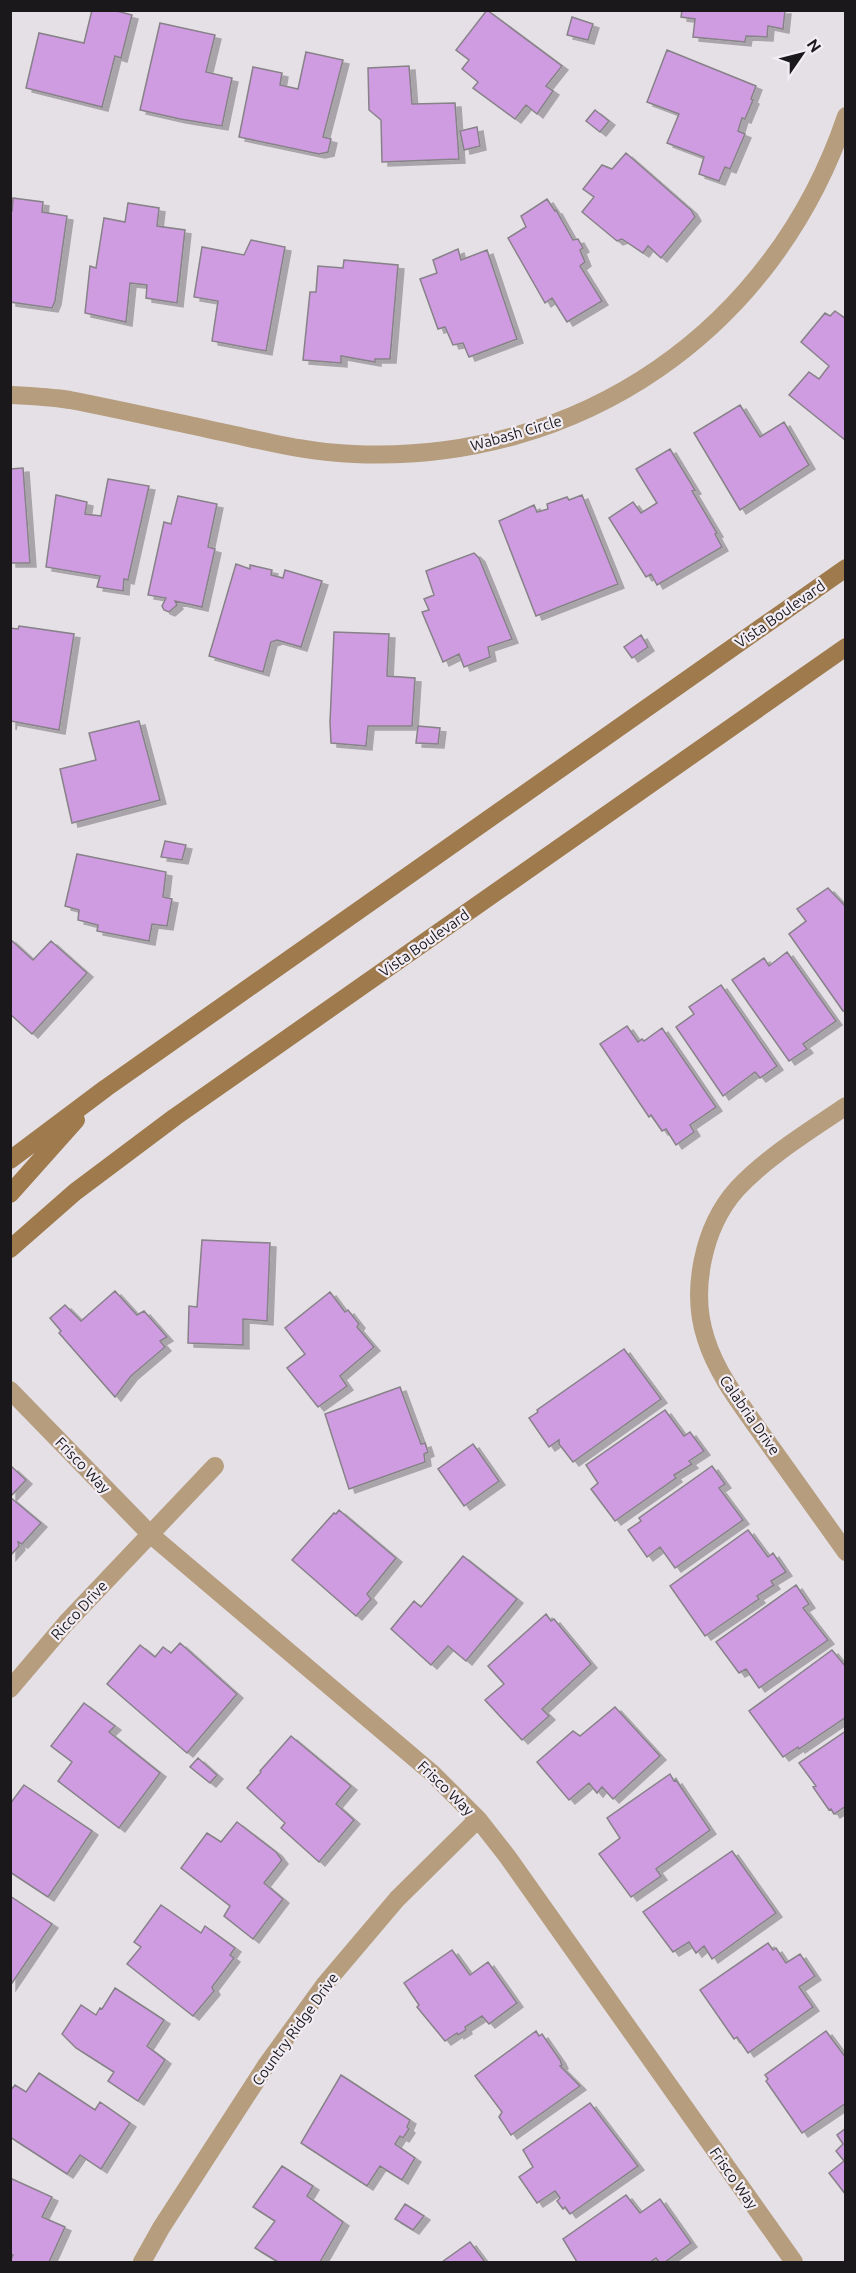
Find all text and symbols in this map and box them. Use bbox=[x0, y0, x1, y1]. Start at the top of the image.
north arrow bbox=[772, 24, 832, 84]
text: N bbox=[803, 35, 825, 55]
street label: Wabash Circle bbox=[468, 412, 564, 454]
street label: Vista Boulevard bbox=[732, 577, 828, 651]
street label: Vista Boulevard bbox=[376, 906, 472, 980]
street label: Calabria Drive bbox=[716, 1372, 784, 1458]
street label: Frisco Way bbox=[52, 1434, 114, 1496]
street label: Ricco Drive bbox=[47, 1577, 111, 1643]
street label: Frisco Way bbox=[415, 1757, 477, 1819]
street label: Country Ridge Drive bbox=[248, 1969, 342, 2089]
street label: Frisco Way bbox=[707, 2144, 761, 2212]

